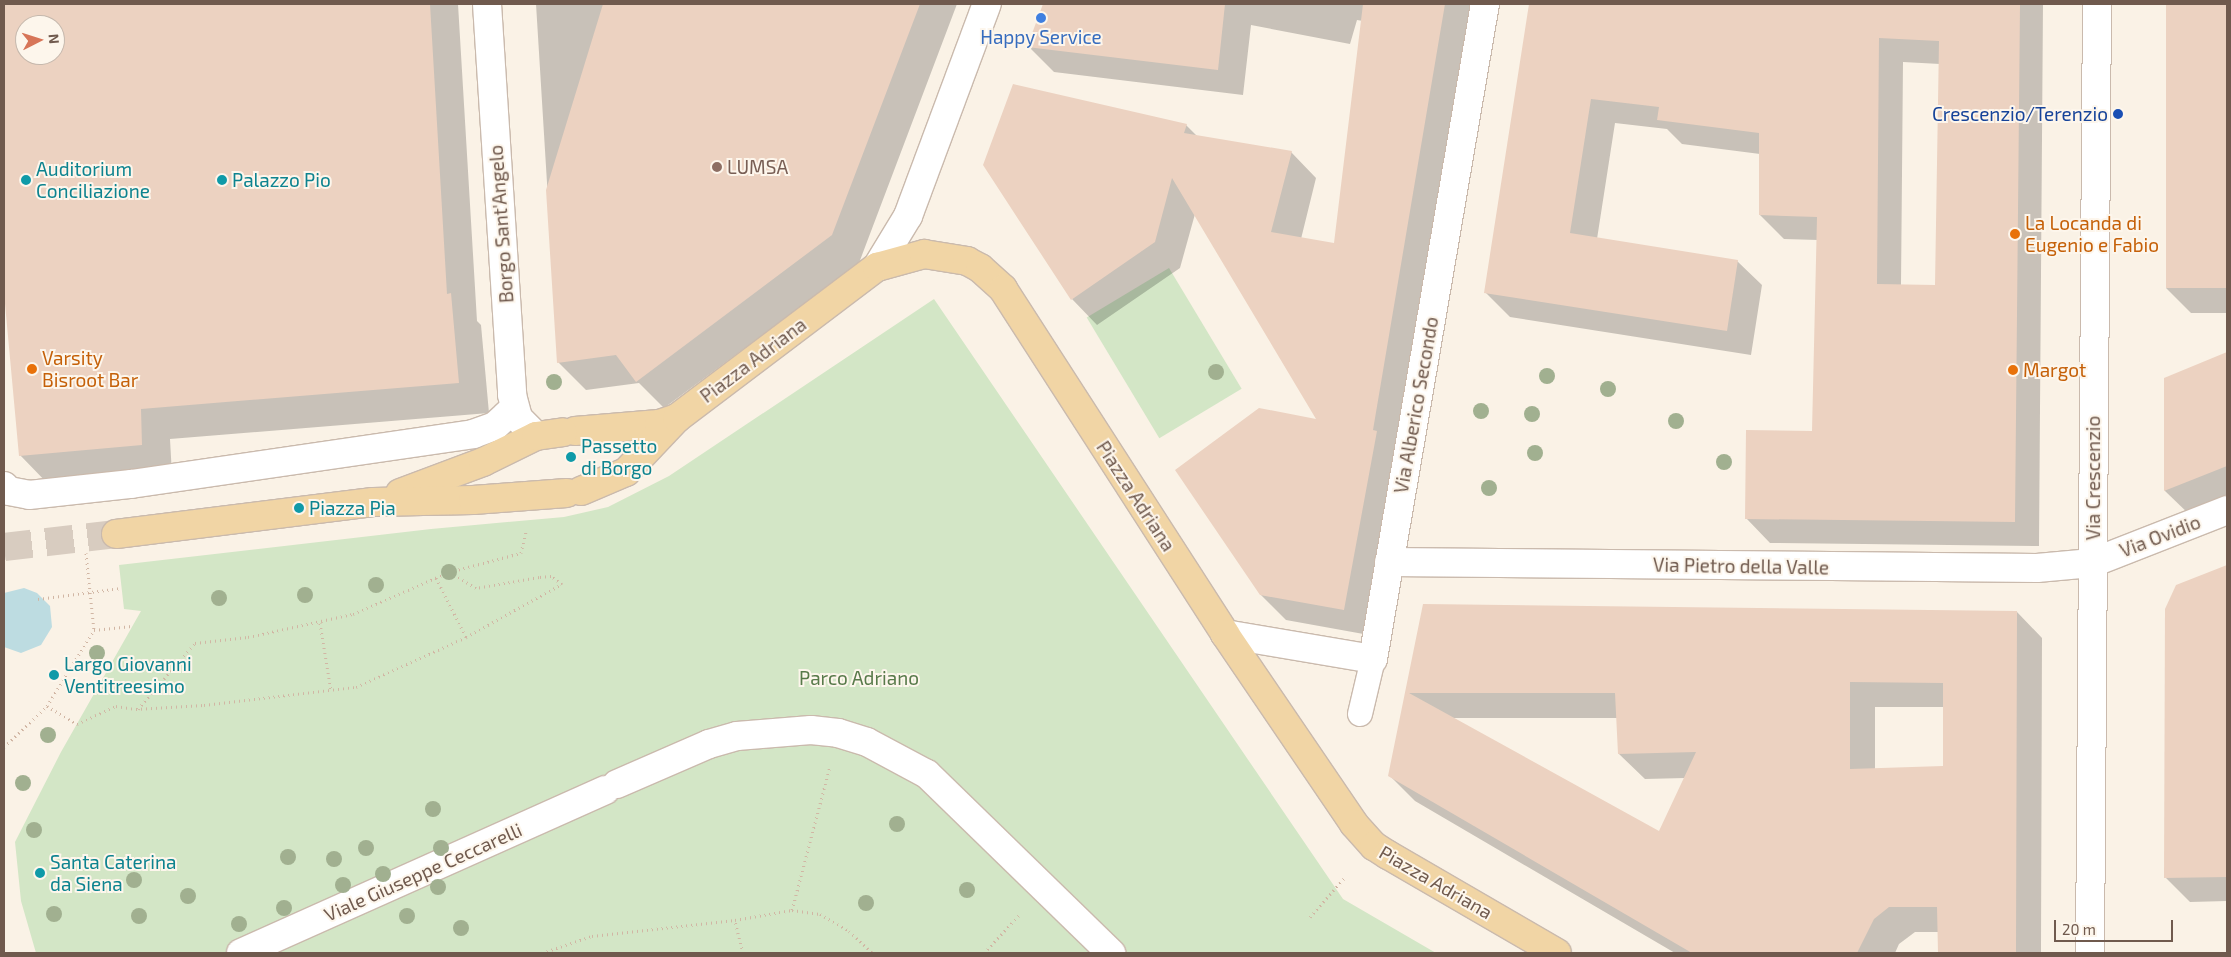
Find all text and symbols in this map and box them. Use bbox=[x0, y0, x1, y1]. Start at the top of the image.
marker: Happy Service bbox=[1035, 12, 1047, 24]
north arrow bbox=[15, 15, 65, 65]
place label: Happy Service bbox=[980, 26, 1102, 48]
text: N bbox=[46, 33, 63, 45]
place label: Crescenzio/Terenzio bbox=[1932, 103, 2108, 125]
marker: Crescenzio/Terenzio bbox=[2112, 108, 2124, 120]
street label: Borgo Sant'Angelo bbox=[484, 144, 518, 304]
place label: LUMSA bbox=[727, 156, 788, 178]
place label: Auditorium Conciliazione bbox=[36, 158, 150, 202]
marker: LUMSA bbox=[711, 161, 723, 173]
place label: Palazzo Pio bbox=[232, 169, 331, 191]
marker: Auditorium Conciliazione bbox=[20, 174, 32, 186]
marker: Palazzo Pio bbox=[216, 174, 228, 186]
place label: La Locanda di Eugenio e Fabio bbox=[2025, 212, 2159, 256]
marker: La Locanda di Eugenio e Fabio bbox=[2009, 228, 2021, 240]
street label: Piazza Adriana bbox=[695, 313, 811, 407]
street label: Via Alberico Secondo bbox=[1389, 315, 1443, 495]
place label: Varsity Bisroot Bar bbox=[42, 347, 138, 391]
place label: Margot bbox=[2023, 359, 2086, 381]
marker: Varsity Bisroot Bar bbox=[26, 363, 38, 375]
marker: Margot bbox=[2007, 364, 2019, 376]
street label: Via Crescenzio bbox=[2082, 416, 2104, 540]
place label: Passetto di Borgo bbox=[581, 435, 657, 479]
street label: Piazza Adriana bbox=[1092, 436, 1180, 556]
marker: Passetto di Borgo bbox=[565, 451, 577, 463]
place label: Piazza Pia bbox=[309, 497, 396, 519]
marker: Piazza Pia bbox=[293, 502, 305, 514]
street label: Via Ovidio bbox=[2116, 510, 2204, 562]
street label: Via Pietro della Valle bbox=[1652, 553, 1830, 579]
place label: Largo Giovanni Ventitreesimo bbox=[64, 653, 192, 697]
park label: Parco Adriano bbox=[799, 667, 919, 689]
marker: Largo Giovanni Ventitreesimo bbox=[48, 669, 60, 681]
street label: Viale Giuseppe Ceccarelli bbox=[321, 818, 525, 926]
street label: Piazza Adriana bbox=[1375, 840, 1497, 924]
place label: Santa Caterina da Siena bbox=[50, 851, 177, 895]
marker: Santa Caterina da Siena bbox=[34, 867, 46, 879]
scale bar bbox=[2056, 910, 2175, 942]
text: 20 m bbox=[2062, 920, 2096, 938]

